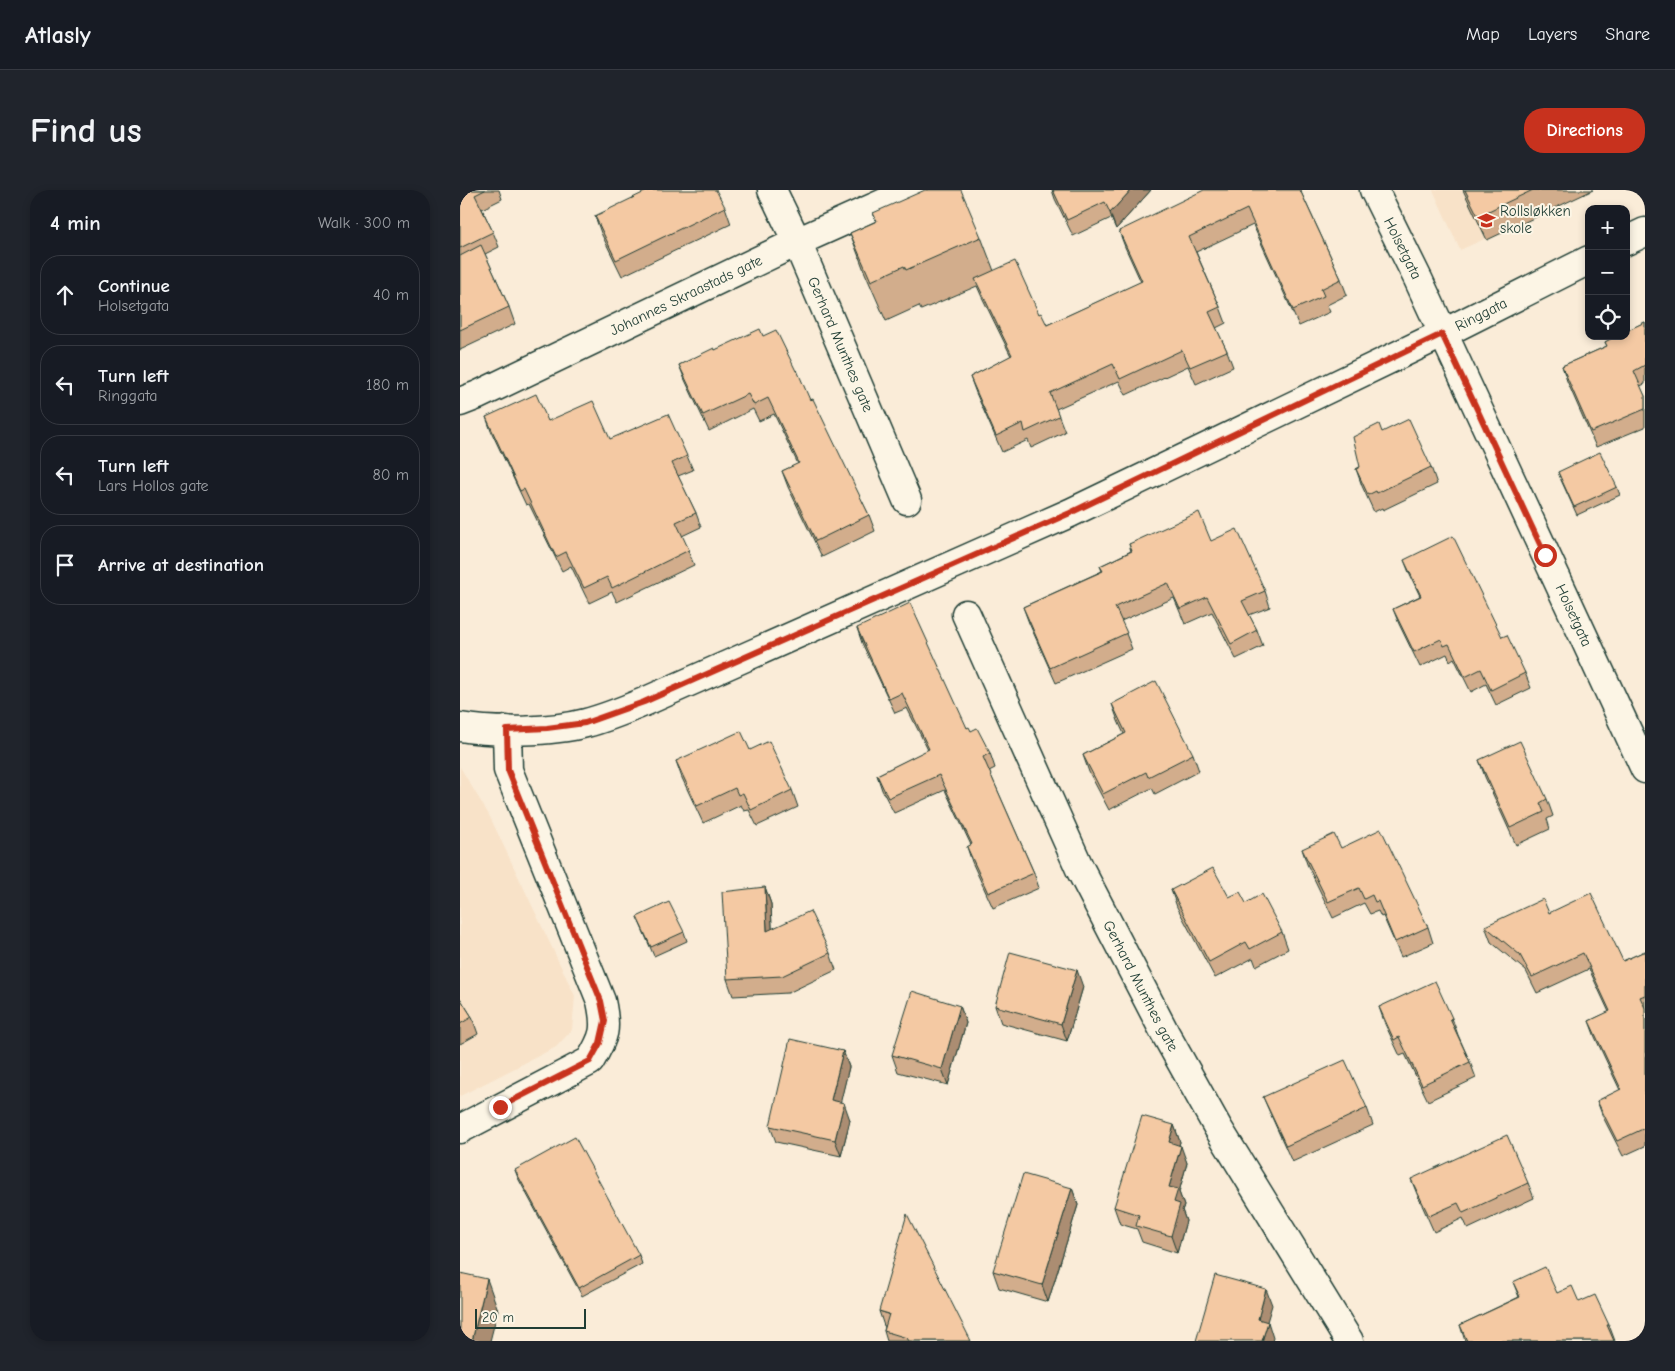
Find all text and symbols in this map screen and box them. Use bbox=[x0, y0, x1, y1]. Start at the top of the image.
text: Atlasly bbox=[25, 21, 91, 49]
text: Map bbox=[1466, 24, 1500, 45]
text: Layers bbox=[1528, 24, 1577, 45]
text: Share bbox=[1605, 24, 1650, 45]
button: Directions bbox=[1524, 108, 1645, 153]
text: Find us bbox=[30, 110, 142, 151]
place label: Rollsløkken skole bbox=[1500, 202, 1571, 237]
map controls bbox=[1585, 205, 1630, 340]
button: + bbox=[1585, 205, 1630, 250]
school or university icon: Rollsløkken skole bbox=[1476, 210, 1496, 230]
text: 4 min bbox=[50, 211, 101, 235]
text: Walk · 300 m bbox=[318, 214, 410, 232]
street label: Holsetgata bbox=[1380, 214, 1426, 282]
button: − bbox=[1585, 250, 1630, 295]
street label: Johannes Skraastads gate bbox=[607, 251, 766, 339]
street label: Gerhard Munthes gate bbox=[804, 274, 878, 415]
text: Continue bbox=[98, 275, 170, 297]
icon: ahead bbox=[51, 281, 79, 309]
text: 40 m bbox=[373, 286, 409, 304]
street label: Ringgata bbox=[1452, 294, 1510, 335]
button: locate bbox=[1585, 295, 1630, 340]
text: Holsetgata bbox=[98, 297, 169, 315]
text: Turn left bbox=[98, 365, 169, 387]
icon: left bbox=[51, 371, 79, 399]
text: 180 m bbox=[366, 376, 409, 394]
text: Ringgata bbox=[98, 387, 158, 405]
text: Turn left bbox=[98, 455, 169, 477]
icon: left bbox=[51, 461, 79, 489]
text: 80 m bbox=[372, 466, 409, 484]
text: Lars Hollos gate bbox=[98, 477, 209, 495]
route start bbox=[1534, 544, 1557, 567]
icon: arrive bbox=[51, 551, 79, 579]
text: Arrive at destination bbox=[98, 554, 264, 576]
street label: Holsetgata bbox=[1552, 581, 1596, 650]
street label: Gerhard Munthes gate bbox=[1099, 917, 1183, 1055]
route end bbox=[489, 1096, 512, 1119]
scale bar bbox=[475, 1306, 586, 1329]
text: 20 m bbox=[482, 1309, 514, 1326]

